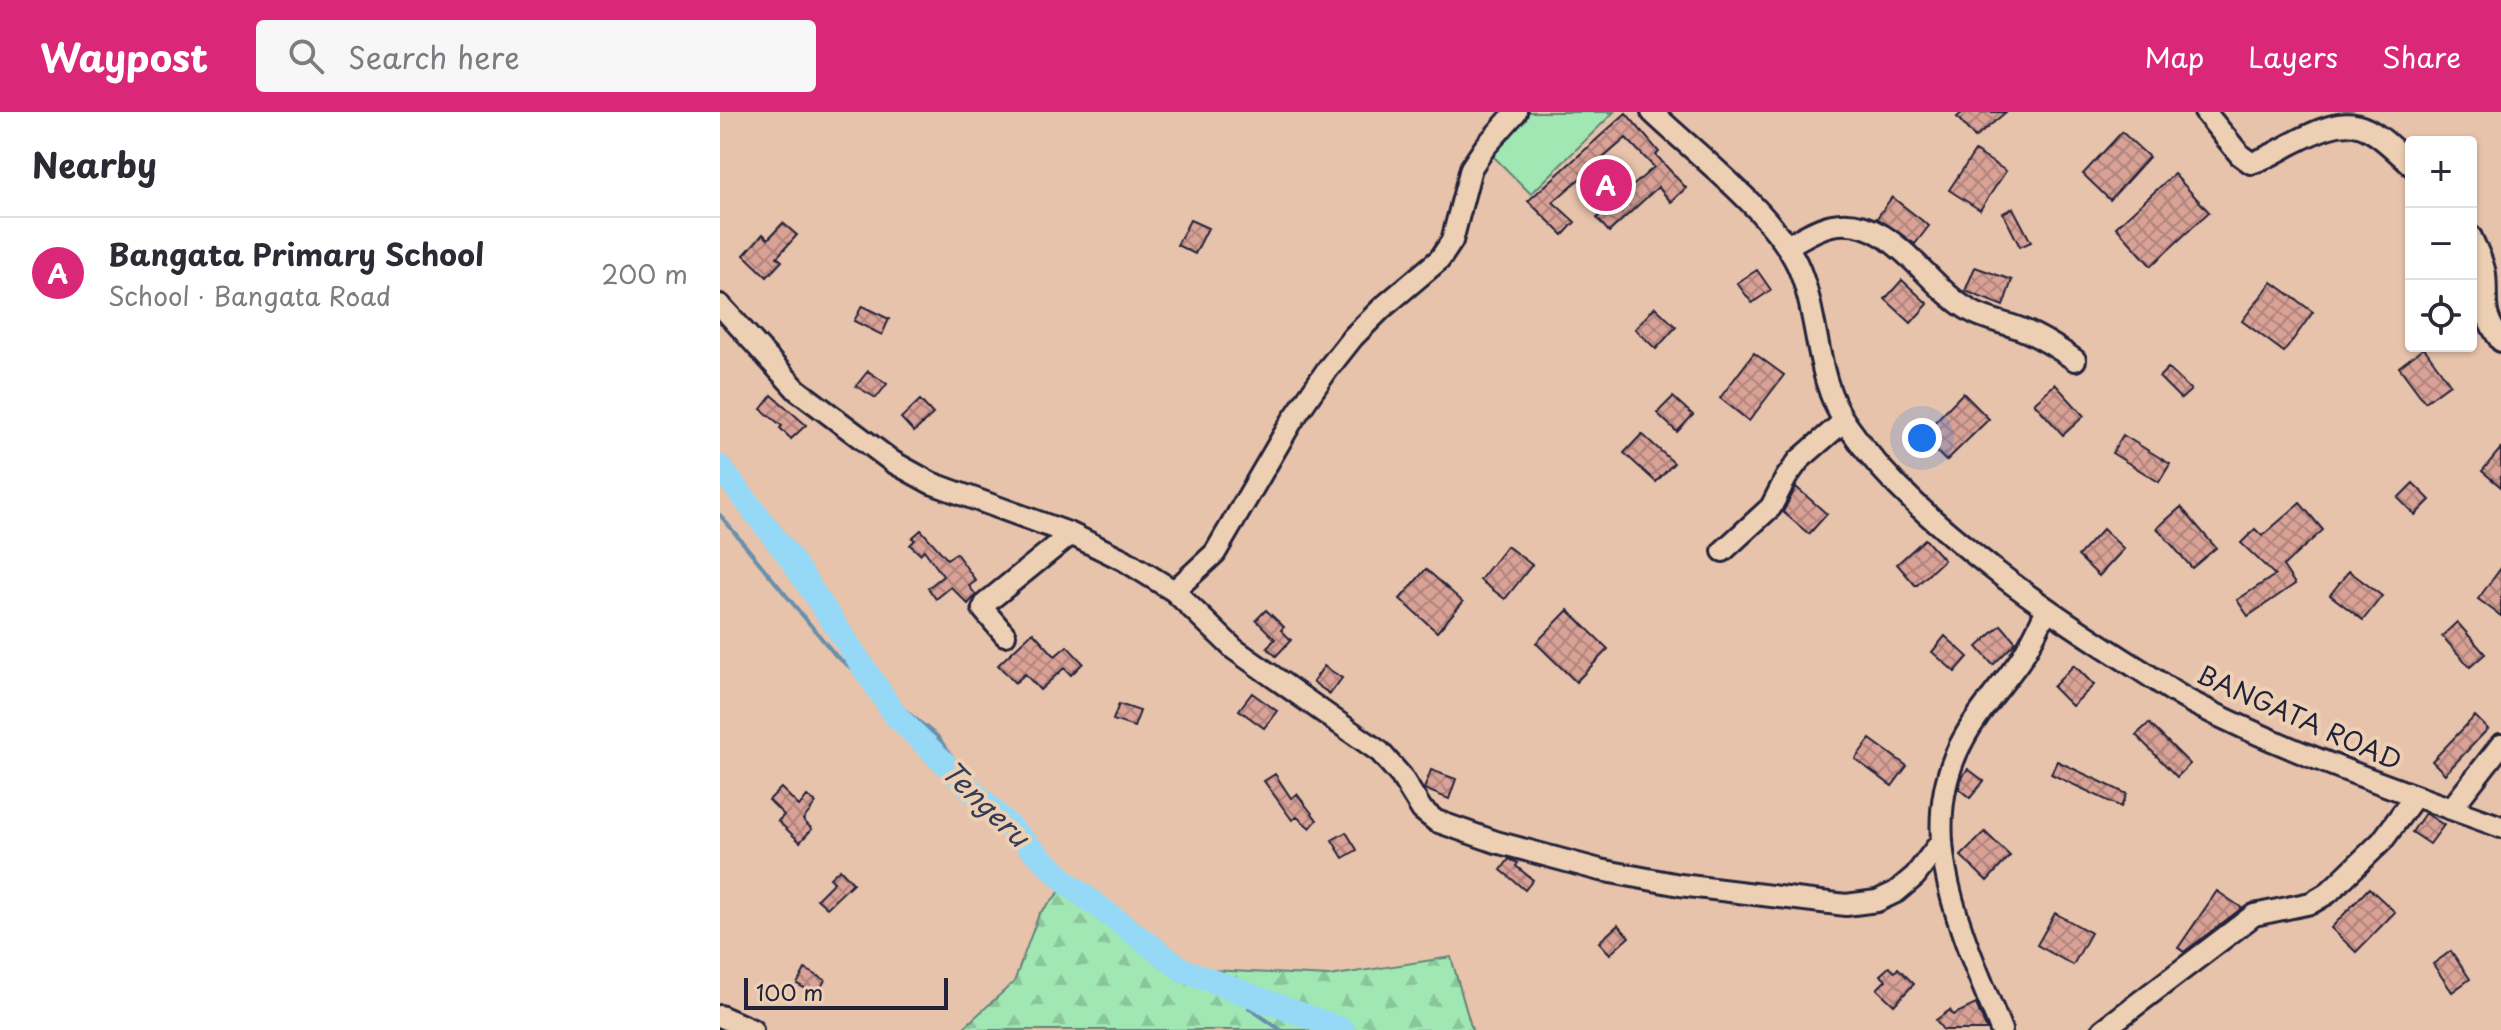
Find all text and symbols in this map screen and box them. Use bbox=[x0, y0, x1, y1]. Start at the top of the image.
search box bbox=[256, 20, 816, 92]
text: Waypost bbox=[40, 28, 208, 85]
icon: search bbox=[284, 34, 328, 78]
text: Search here bbox=[348, 34, 520, 79]
text: Map bbox=[2144, 35, 2204, 78]
text: Layers bbox=[2248, 35, 2338, 78]
text: Share bbox=[2382, 35, 2461, 78]
map controls bbox=[2405, 136, 2477, 352]
button: + bbox=[2405, 136, 2477, 208]
text: Nearby bbox=[32, 138, 157, 190]
pin: A bbox=[1580, 155, 1632, 215]
button: − bbox=[2405, 208, 2477, 280]
text: Bangata Primary School bbox=[108, 231, 484, 276]
text: A bbox=[48, 254, 68, 293]
text: 200 m bbox=[601, 254, 688, 293]
text: School · Bangata Road bbox=[108, 276, 391, 315]
button: locate bbox=[2405, 280, 2477, 352]
your location bbox=[1902, 418, 1942, 458]
street label: BANGATA ROAD bbox=[2191, 654, 2408, 779]
water label: Tengeru bbox=[932, 750, 1041, 858]
scale bar bbox=[744, 974, 948, 1010]
text: 100 m bbox=[756, 975, 823, 1008]

